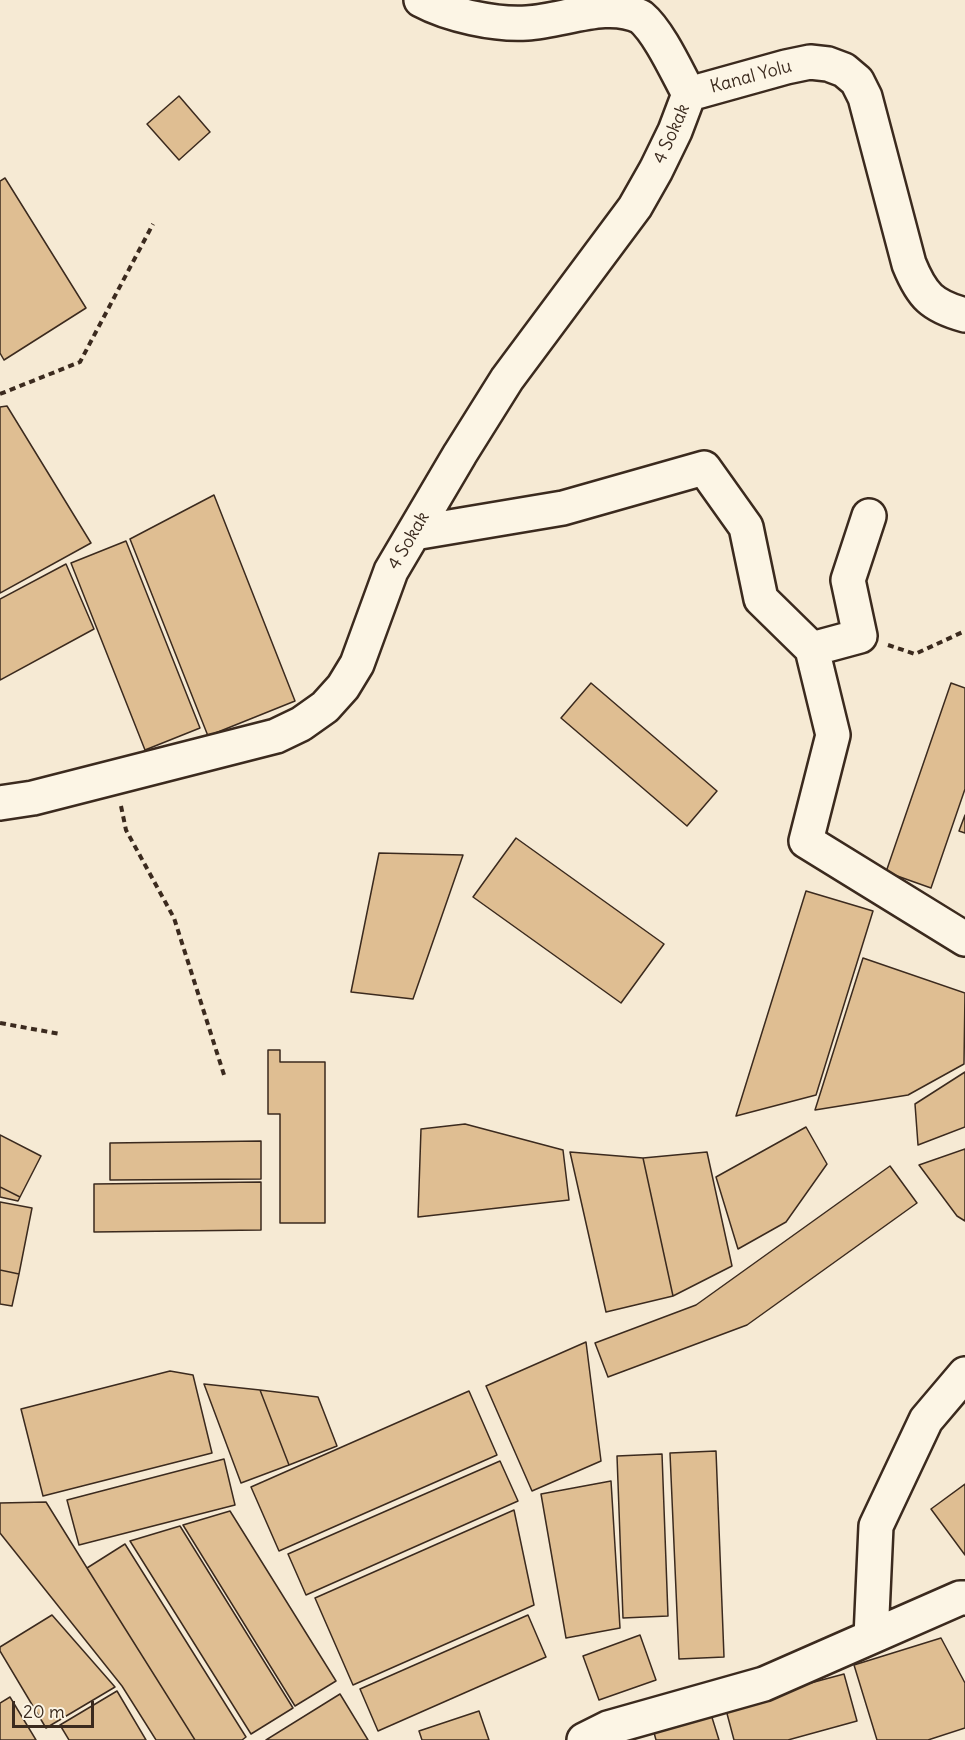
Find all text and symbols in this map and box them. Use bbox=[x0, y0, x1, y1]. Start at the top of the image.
street label: Kanal Yolu bbox=[708, 56, 794, 98]
street label: 4 Sokak bbox=[649, 101, 695, 167]
street label: 4 Sokak bbox=[384, 508, 434, 574]
scale bar bbox=[15, 1689, 98, 1727]
text: 20 m bbox=[23, 1700, 65, 1723]

